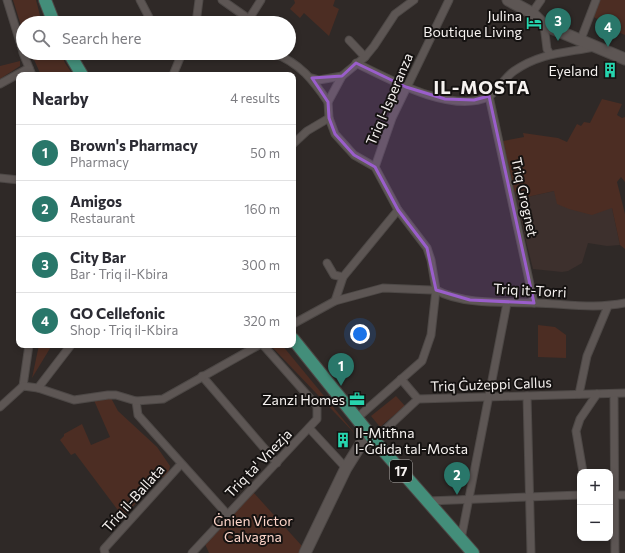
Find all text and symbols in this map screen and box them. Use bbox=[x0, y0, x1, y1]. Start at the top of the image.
place label: Julina Boutique Living bbox=[423, 7, 522, 40]
pin: 3 bbox=[545, 8, 571, 41]
hotel icon: Julina Boutique Living bbox=[525, 14, 543, 32]
pin: 4 bbox=[595, 14, 621, 47]
search box bbox=[16, 16, 296, 60]
icon: search bbox=[30, 27, 52, 49]
text: Search here bbox=[62, 29, 141, 47]
street label: Triq l-Isperanza bbox=[362, 50, 416, 148]
building icon: Eyeland bbox=[601, 61, 619, 79]
place label: Eyeland bbox=[549, 62, 598, 79]
district label: IL-MOSTA bbox=[434, 76, 530, 98]
text: Nearby bbox=[32, 88, 89, 109]
text: 4 results bbox=[230, 90, 280, 106]
text: Brown's Pharmacy bbox=[70, 136, 198, 154]
text: 1 bbox=[42, 145, 48, 161]
text: 50 m bbox=[250, 145, 280, 161]
text: Pharmacy bbox=[70, 154, 129, 170]
street label: Triq Grognet bbox=[508, 156, 542, 238]
text: Amigos bbox=[70, 192, 122, 210]
text: 2 bbox=[41, 201, 49, 217]
text: 160 m bbox=[244, 201, 280, 217]
text: Restaurant bbox=[70, 210, 135, 226]
text: City Bar bbox=[70, 248, 126, 266]
text: 3 bbox=[41, 257, 49, 273]
text: 300 m bbox=[242, 257, 280, 273]
text: Bar · Triq il-Kbira bbox=[70, 266, 168, 282]
street label: Triq it-Torri bbox=[493, 280, 567, 300]
text: GO Cellefonic bbox=[70, 304, 165, 322]
text: 4 bbox=[41, 313, 49, 329]
text: 320 m bbox=[243, 313, 280, 329]
text: Shop · Triq il-Kbira bbox=[70, 322, 178, 338]
your location bbox=[350, 324, 370, 344]
pin: 1 bbox=[328, 353, 354, 386]
street label: Triq Ġużeppi Callus bbox=[430, 373, 552, 395]
office icon: Zanzi Homes bbox=[348, 390, 366, 408]
place label: Zanzi Homes bbox=[262, 391, 345, 408]
place label: Il-Mitħna l-Ġdida tal-Mosta bbox=[355, 424, 468, 457]
street label: Triq ta' Vnezja bbox=[221, 425, 295, 501]
building icon: Il-Mitħna l-Ġdida tal-Mosta bbox=[334, 431, 352, 449]
road number: 17 bbox=[390, 460, 412, 482]
street label: Triq il-Ballata bbox=[98, 461, 168, 535]
pin: 2 bbox=[444, 462, 470, 495]
map controls bbox=[577, 469, 613, 541]
button: + bbox=[577, 469, 613, 505]
button: − bbox=[577, 505, 613, 541]
park label: Ġnien Victor Calvagna bbox=[213, 512, 293, 545]

